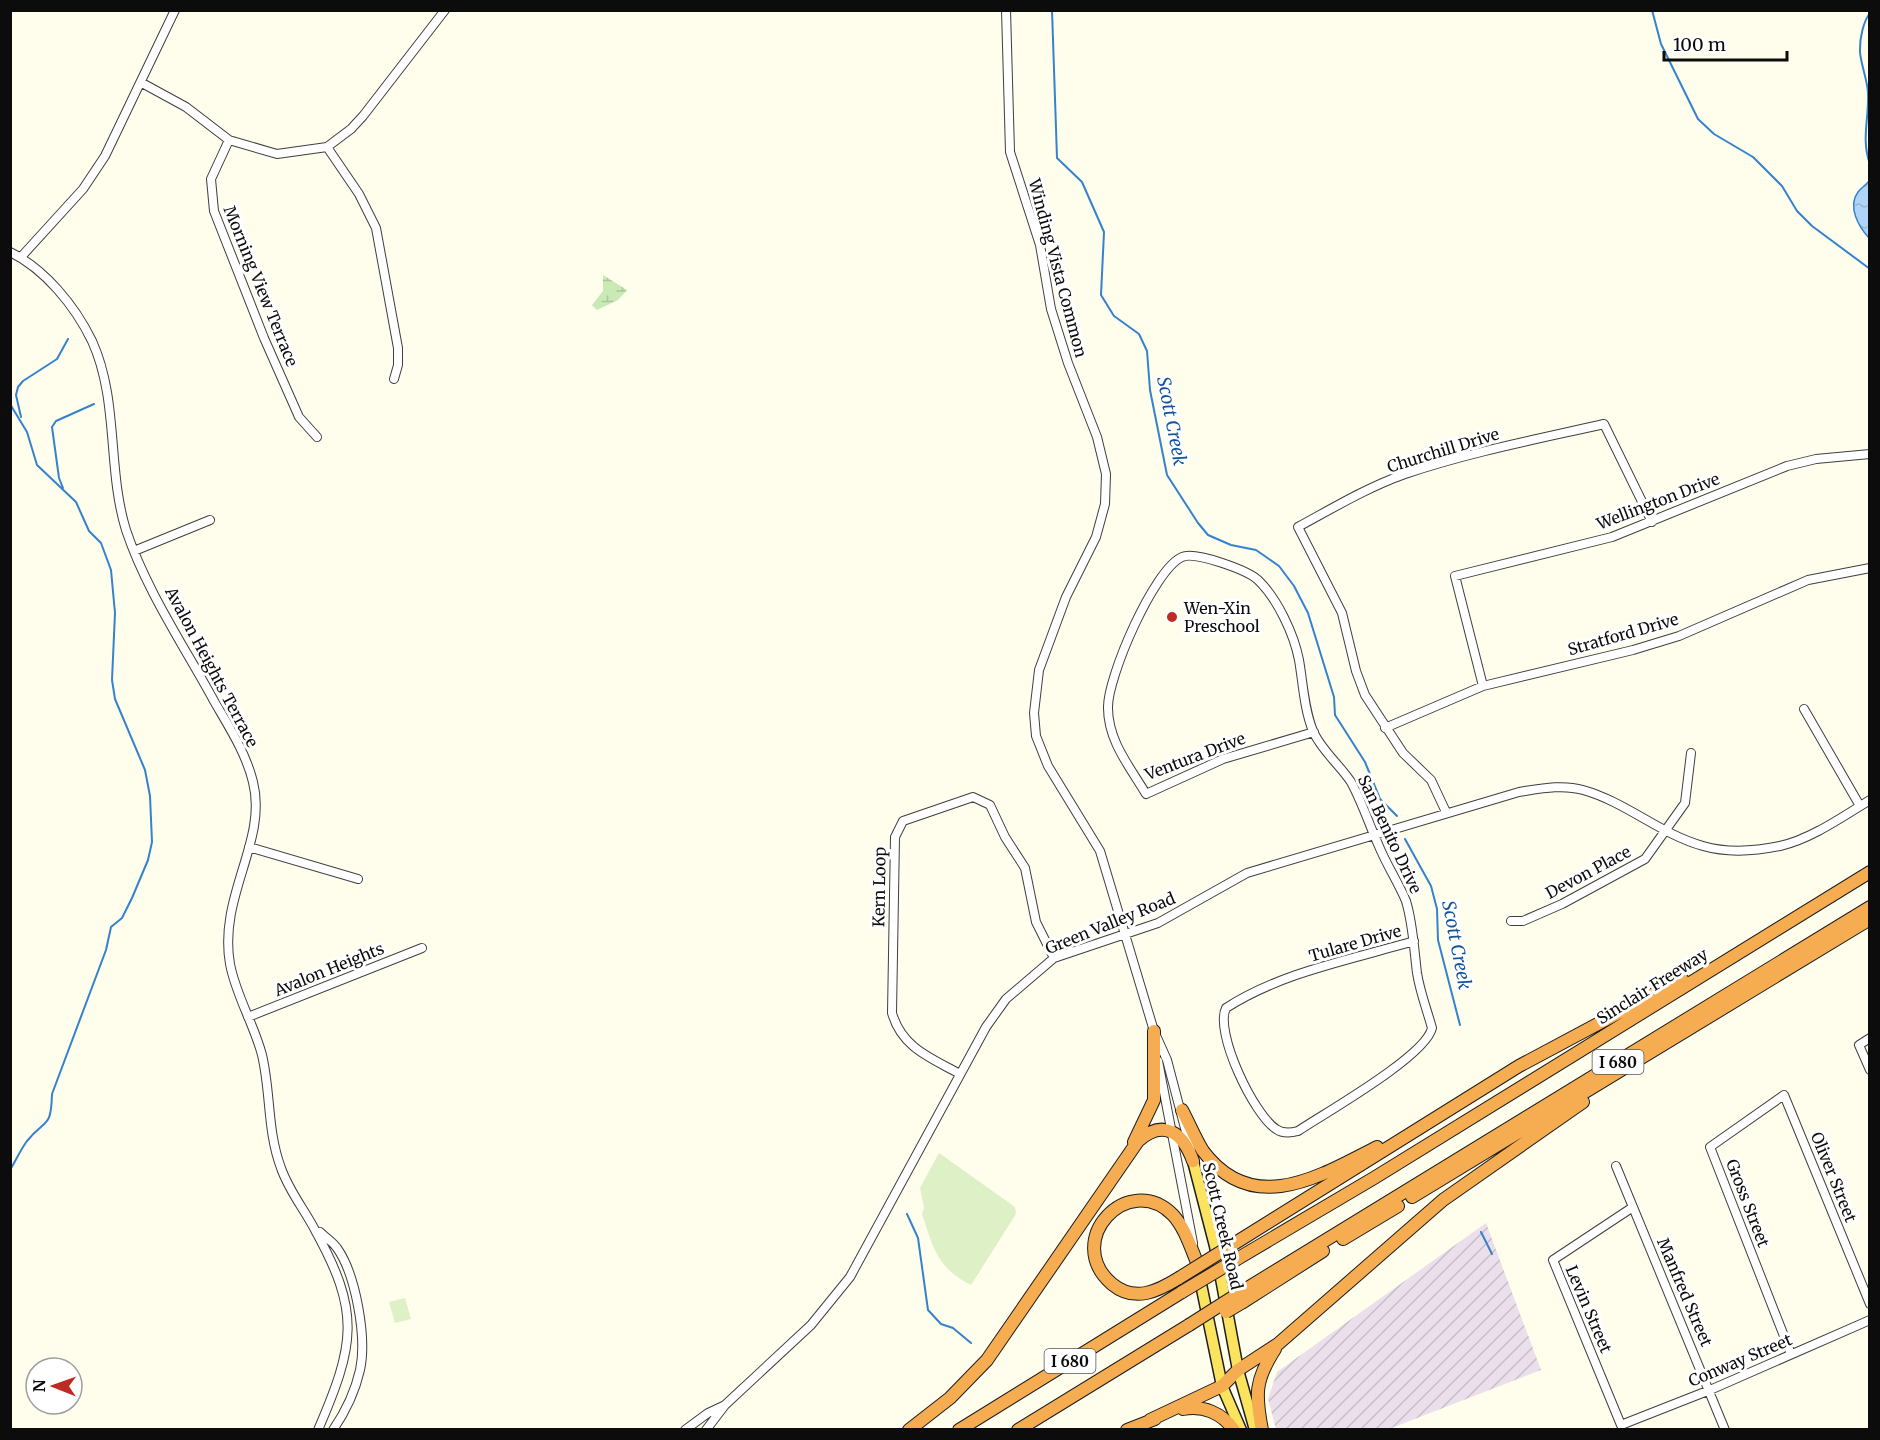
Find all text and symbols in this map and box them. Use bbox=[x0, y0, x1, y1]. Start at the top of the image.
scale bar bbox=[1664, 24, 1787, 62]
text: 100 m bbox=[1673, 33, 1726, 56]
street label: Winding Vista Common bbox=[1024, 176, 1092, 360]
street label: Morning View Terrace bbox=[220, 203, 302, 369]
water label: Scott Creek bbox=[1152, 375, 1192, 467]
street label: Churchill Drive bbox=[1385, 423, 1501, 477]
street label: Wellington Drive bbox=[1593, 468, 1722, 534]
street label: Avalon Heights Terrace bbox=[161, 583, 263, 750]
place label: Wen-Xin Preschool bbox=[1183, 598, 1260, 636]
street label: Stratford Drive bbox=[1565, 609, 1681, 659]
marker: Wen-Xin Preschool bbox=[1165, 610, 1179, 624]
street label: Ventura Drive bbox=[1141, 728, 1248, 785]
street label: San Benito Drive bbox=[1354, 772, 1426, 896]
street label: Devon Place bbox=[1542, 841, 1634, 903]
street label: Kern Loop bbox=[868, 847, 890, 927]
street label: Green Valley Road bbox=[1042, 888, 1178, 958]
water label: Scott Creek bbox=[1437, 899, 1477, 991]
street label: Tulare Drive bbox=[1307, 920, 1403, 966]
street label: Avalon Heights bbox=[270, 938, 387, 1000]
street label: Sinclair Freeway bbox=[1593, 943, 1712, 1028]
road number: I 680 bbox=[1592, 1050, 1644, 1074]
street label: Oliver Street bbox=[1807, 1129, 1861, 1226]
street label: Gross Street bbox=[1722, 1156, 1774, 1251]
street label: Scott Creek Road bbox=[1199, 1160, 1247, 1292]
street label: Manfred Street bbox=[1653, 1235, 1717, 1350]
street label: Levin Street bbox=[1562, 1262, 1617, 1356]
street label: Conway Street bbox=[1685, 1329, 1795, 1391]
road number: I 680 bbox=[1044, 1349, 1096, 1373]
north arrow bbox=[24, 1356, 84, 1416]
text: N bbox=[29, 1379, 49, 1392]

